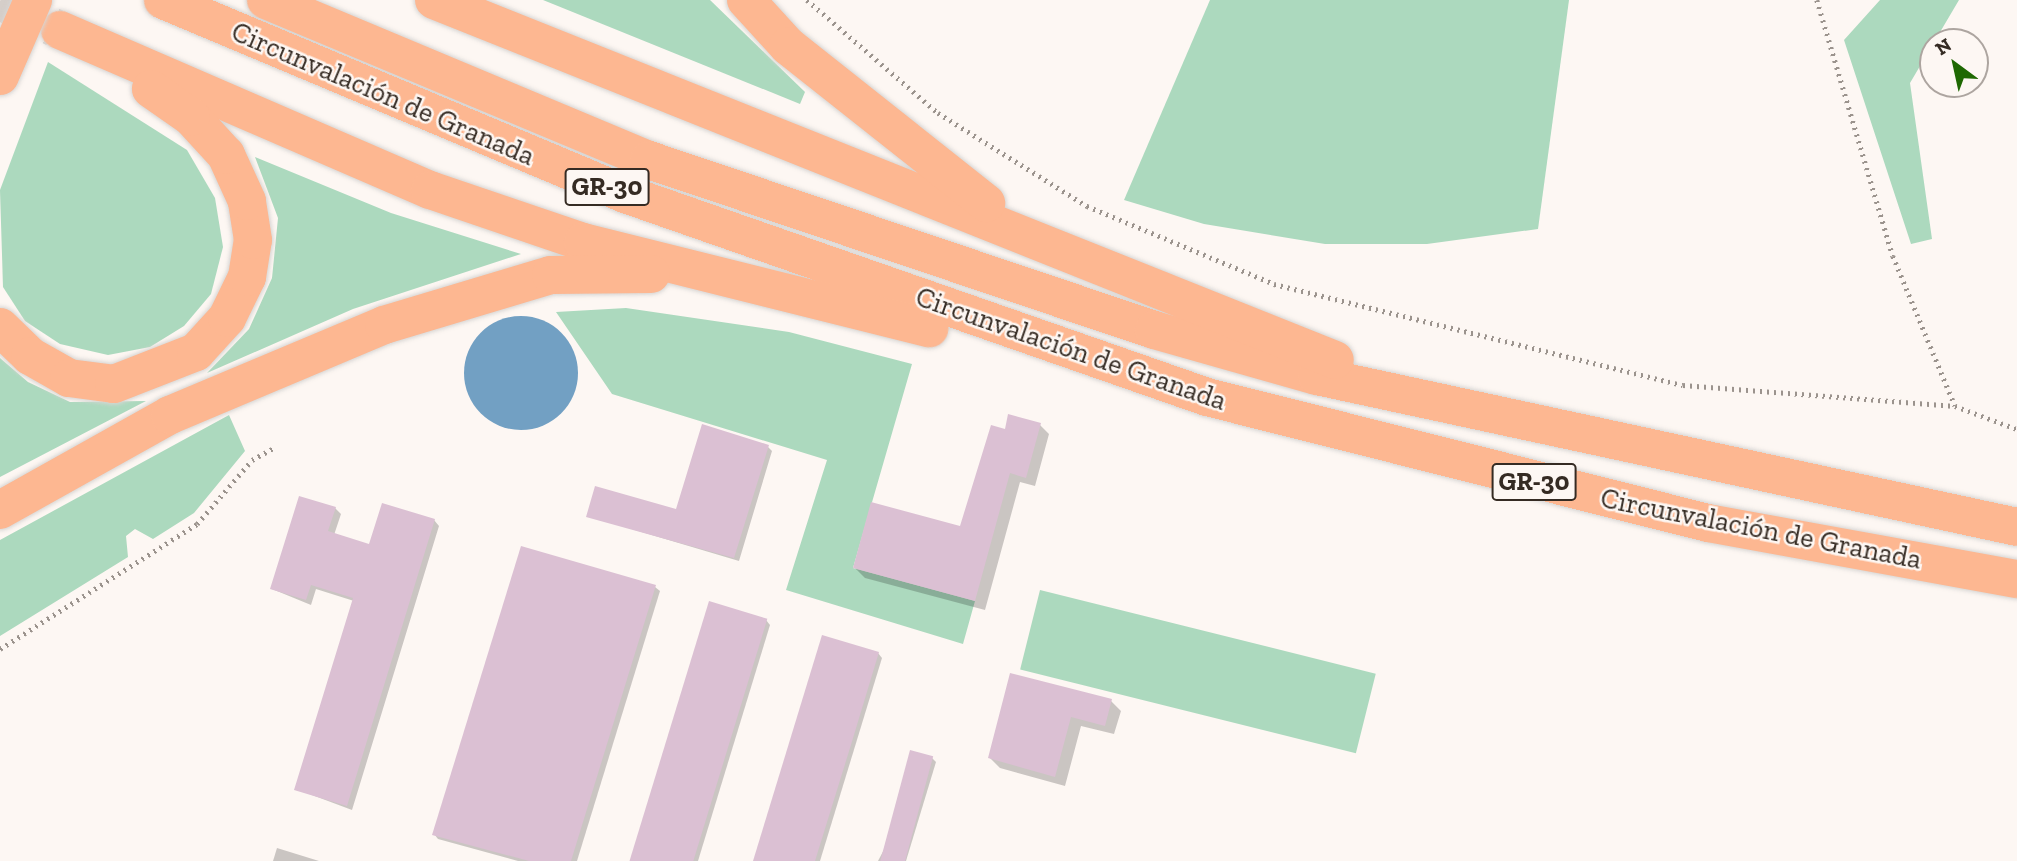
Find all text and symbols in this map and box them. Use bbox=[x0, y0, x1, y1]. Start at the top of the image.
street label: Circunvalación de Granada bbox=[226, 15, 540, 173]
north arrow bbox=[1919, 28, 1989, 98]
text: N bbox=[1931, 33, 1956, 60]
road number: GR-30 bbox=[563, 164, 651, 210]
street label: Circunvalación de Granada bbox=[911, 280, 1231, 418]
road number: GR-30 bbox=[1490, 460, 1578, 504]
street label: Circunvalación de Granada bbox=[1598, 481, 1924, 577]

